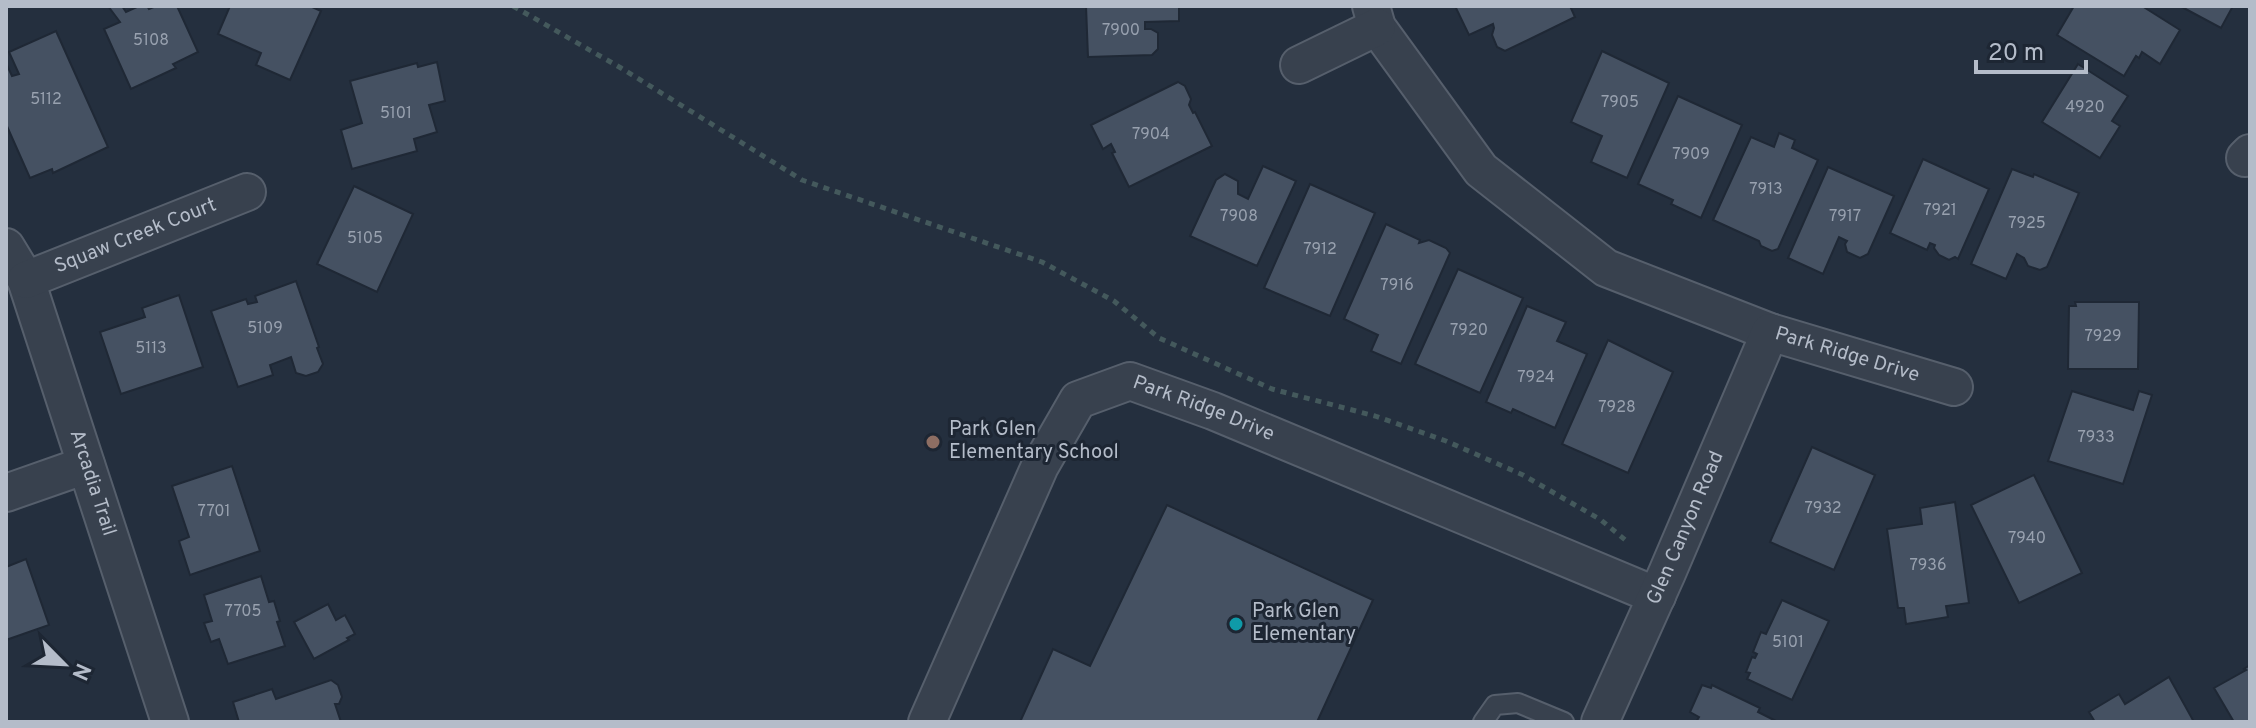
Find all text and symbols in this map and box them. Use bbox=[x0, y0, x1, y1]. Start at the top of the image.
house number: 7900 bbox=[1102, 21, 1140, 41]
scale bar bbox=[1976, 24, 2086, 74]
house number: 5108 bbox=[133, 31, 169, 51]
text: 20 m bbox=[1988, 39, 2044, 69]
house number: 5112 bbox=[30, 90, 62, 110]
house number: 7905 bbox=[1601, 93, 1639, 113]
house number: 4920 bbox=[2065, 98, 2105, 118]
house number: 5101 bbox=[380, 104, 412, 124]
house number: 7904 bbox=[1132, 125, 1170, 145]
house number: 7909 bbox=[1672, 145, 1710, 165]
house number: 7913 bbox=[1749, 180, 1783, 200]
street label: Squaw Creek Court bbox=[51, 192, 221, 280]
house number: 7921 bbox=[1923, 201, 1957, 221]
house number: 7908 bbox=[1220, 207, 1258, 227]
house number: 7917 bbox=[1829, 207, 1861, 227]
house number: 7925 bbox=[2008, 214, 2046, 234]
house number: 5105 bbox=[347, 229, 383, 249]
house number: 7912 bbox=[1303, 240, 1337, 260]
house number: 7916 bbox=[1380, 276, 1414, 296]
house number: 5109 bbox=[247, 319, 283, 339]
house number: 7920 bbox=[1450, 321, 1488, 341]
street label: Park Ridge Drive bbox=[1772, 321, 1923, 389]
house number: 7929 bbox=[2084, 327, 2122, 347]
house number: 5113 bbox=[135, 339, 167, 359]
house number: 7924 bbox=[1517, 368, 1555, 388]
street label: Park Ridge Drive bbox=[1129, 370, 1278, 448]
house number: 7928 bbox=[1598, 398, 1636, 418]
place label: Park Glen Elementary School bbox=[949, 417, 1119, 466]
street label: Arcadia Trail bbox=[63, 426, 122, 539]
house number: 7933 bbox=[2077, 428, 2115, 448]
marker: Park Glen Elementary School bbox=[924, 433, 942, 451]
street label: Glen Canyon Road bbox=[1641, 447, 1730, 609]
house number: 7932 bbox=[1804, 499, 1842, 519]
house number: 7701 bbox=[197, 502, 231, 522]
house number: 7940 bbox=[2008, 529, 2046, 549]
house number: 7936 bbox=[1909, 556, 1947, 576]
place label: Park Glen Elementary bbox=[1252, 599, 1356, 648]
house number: 7705 bbox=[225, 602, 262, 622]
marker: Park Glen Elementary bbox=[1227, 615, 1245, 633]
north arrow bbox=[24, 624, 104, 704]
house number: 5101 bbox=[1772, 633, 1804, 653]
text: N bbox=[64, 658, 96, 684]

